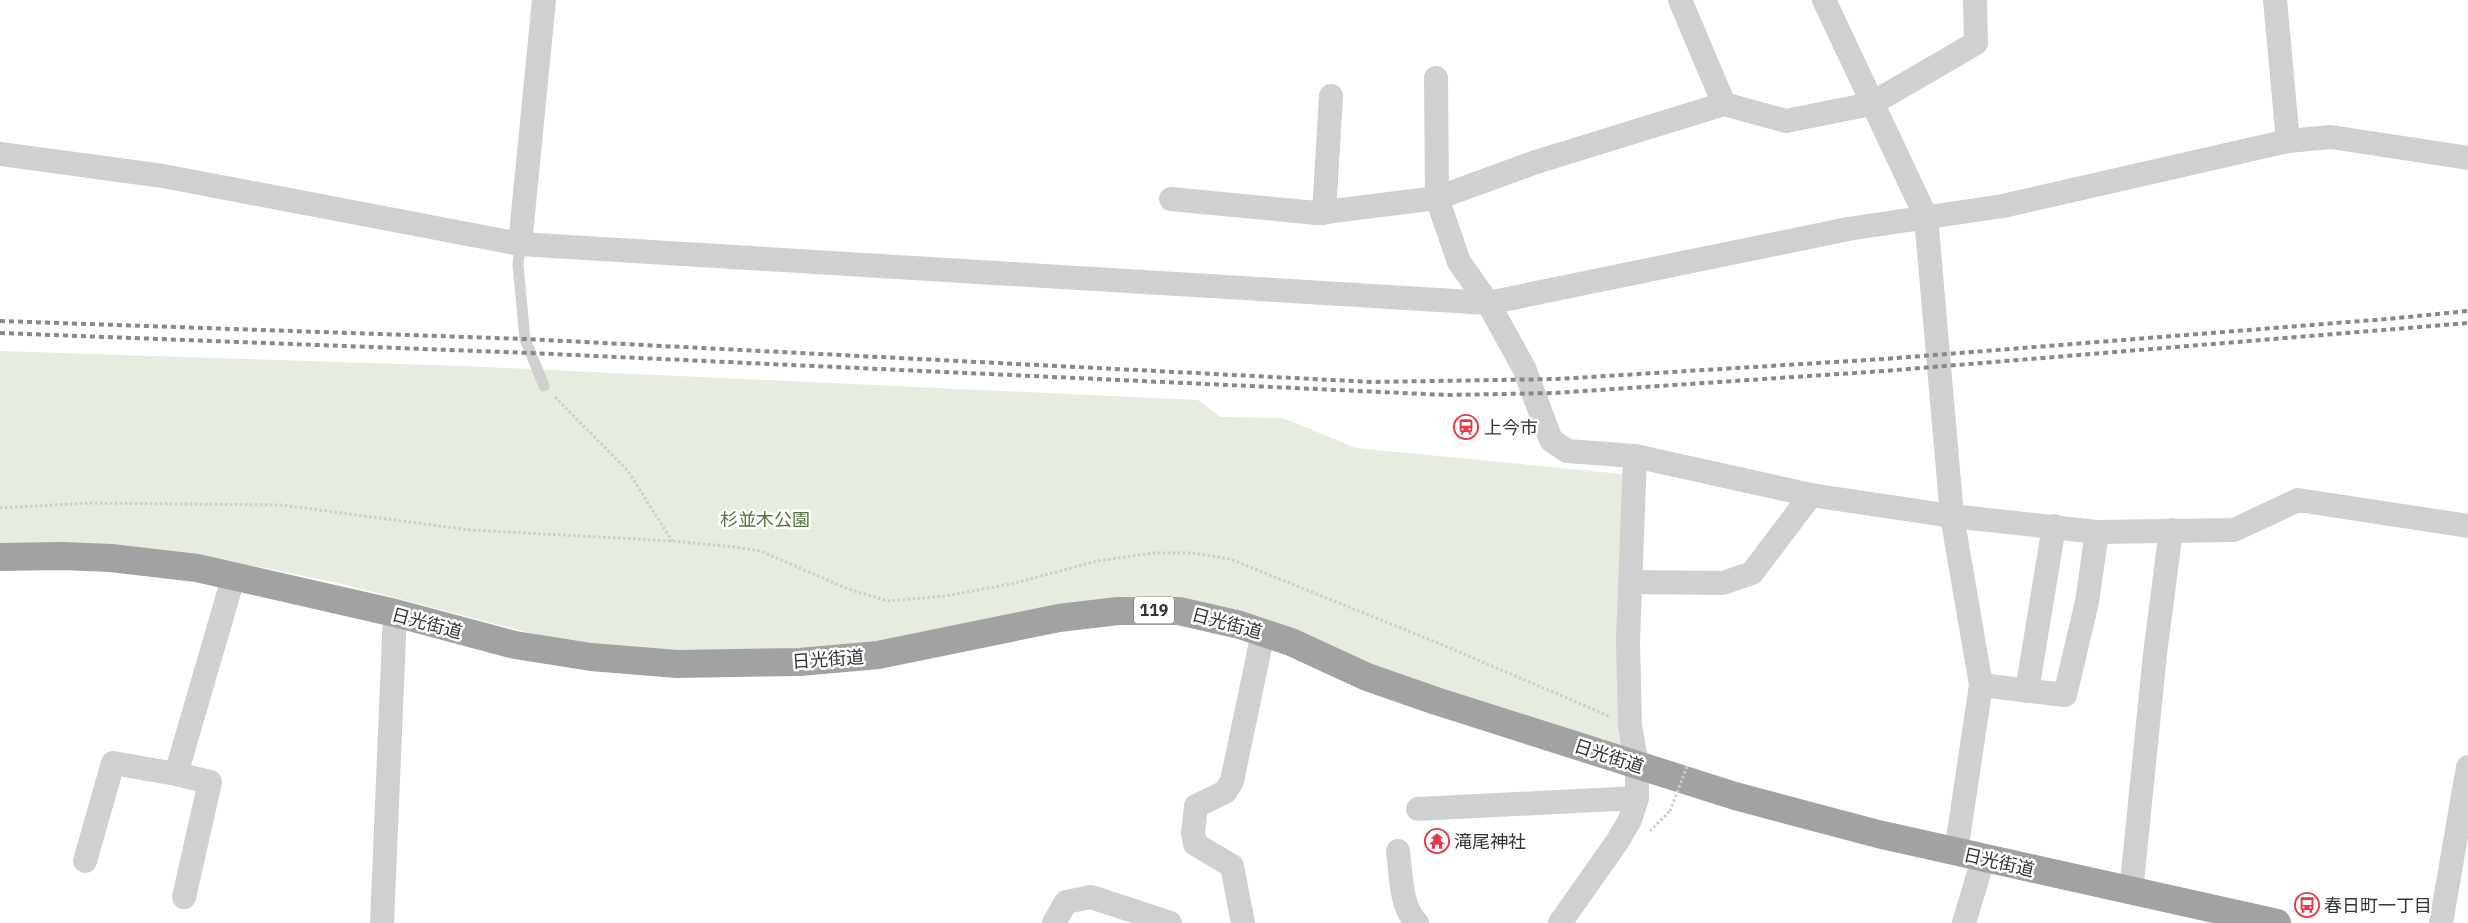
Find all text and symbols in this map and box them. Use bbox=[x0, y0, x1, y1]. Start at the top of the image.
station icon: 上今市 bbox=[1453, 414, 1479, 440]
place label: 上今市 bbox=[1484, 416, 1538, 439]
park label: 杉並木公園 bbox=[720, 508, 810, 531]
road number: 119 bbox=[1134, 596, 1174, 624]
street label: 日光街道 bbox=[389, 603, 465, 643]
street label: 日光街道 bbox=[1189, 603, 1265, 643]
street label: 日光街道 bbox=[791, 645, 865, 673]
street label: 日光街道 bbox=[1571, 734, 1647, 778]
temple icon: 滝尾神社 bbox=[1424, 828, 1450, 854]
place label: 滝尾神社 bbox=[1454, 830, 1526, 853]
street label: 日光街道 bbox=[1961, 843, 2037, 881]
bus stop icon: 春日町一丁目 bbox=[2294, 892, 2320, 918]
place label: 春日町一丁目 bbox=[2324, 894, 2432, 917]

